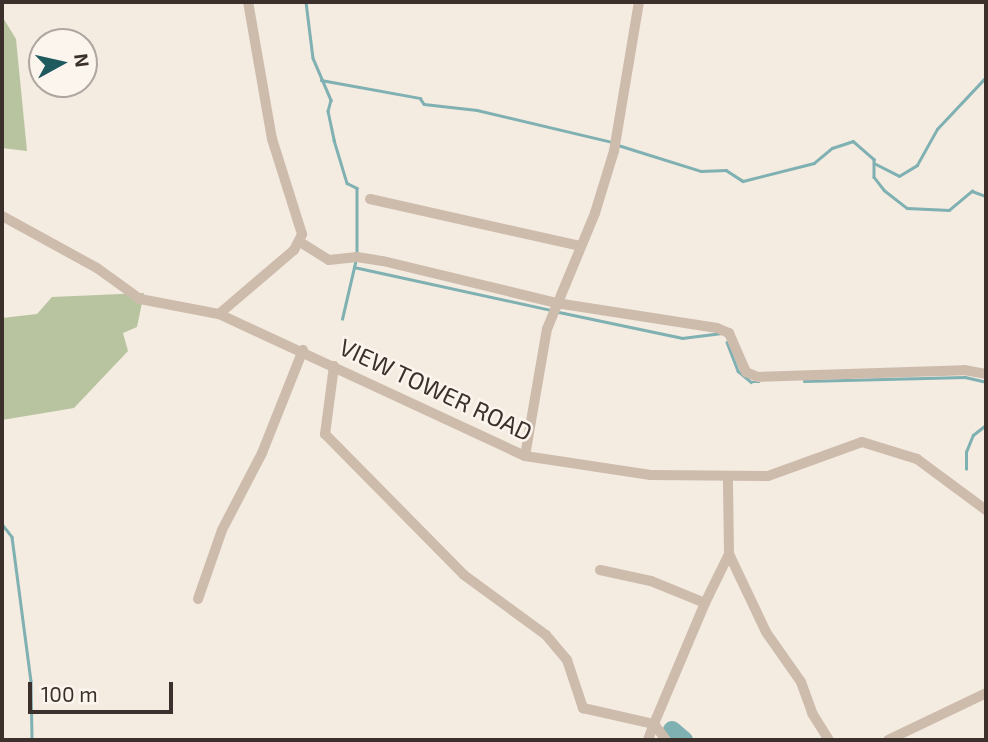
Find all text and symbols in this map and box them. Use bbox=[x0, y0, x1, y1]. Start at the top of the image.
north arrow bbox=[28, 28, 98, 98]
text: N bbox=[70, 52, 95, 69]
street label: VIEW TOWER ROAD bbox=[335, 332, 537, 446]
scale bar bbox=[32, 668, 177, 712]
text: 100 m bbox=[41, 681, 98, 706]

